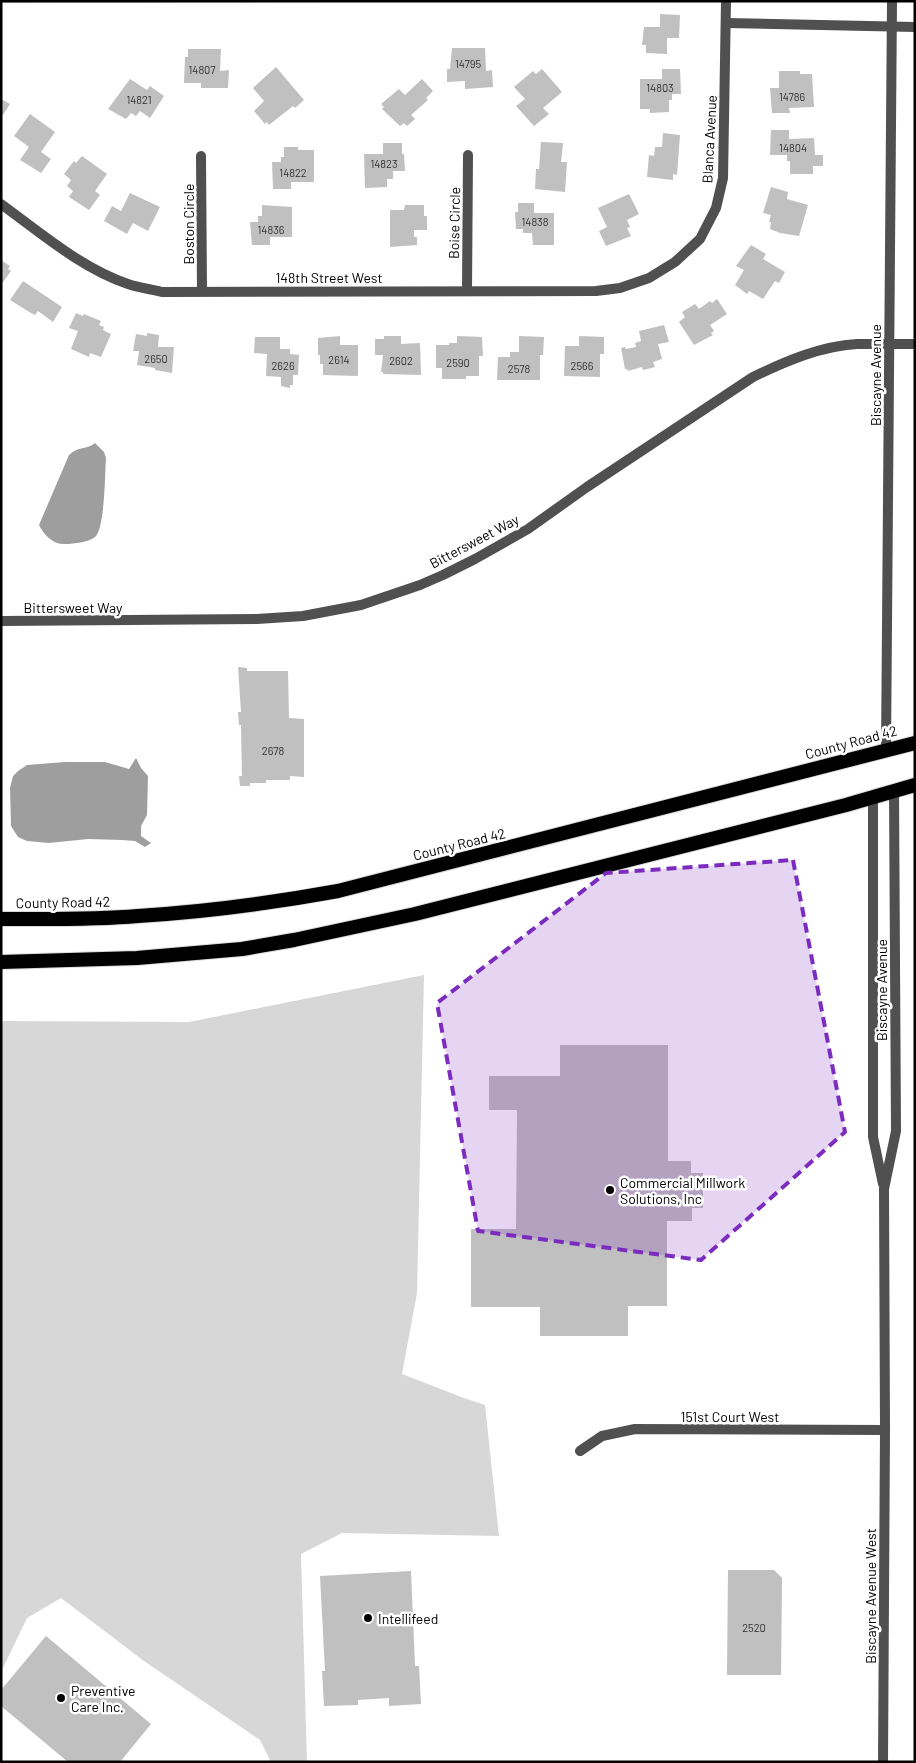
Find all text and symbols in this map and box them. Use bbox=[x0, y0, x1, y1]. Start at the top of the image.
house number: 14795 bbox=[455, 57, 481, 70]
house number: 14807 bbox=[188, 63, 216, 76]
house number: 14803 bbox=[646, 81, 674, 94]
house number: 14786 bbox=[779, 90, 805, 103]
house number: 14821 bbox=[126, 93, 152, 106]
street label: Blanca Avenue bbox=[698, 94, 720, 184]
house number: 14804 bbox=[779, 141, 807, 154]
house number: 14823 bbox=[370, 157, 398, 170]
house number: 14822 bbox=[279, 166, 307, 179]
street label: Boston Circle bbox=[180, 183, 197, 265]
street label: Boise Circle bbox=[445, 187, 463, 259]
house number: 14838 bbox=[521, 215, 549, 228]
house number: 14836 bbox=[258, 223, 285, 236]
street label: 148th Street West bbox=[275, 269, 383, 286]
street label: Biscayne Avenue bbox=[867, 324, 884, 426]
house number: 2650 bbox=[144, 352, 168, 365]
house number: 2614 bbox=[328, 353, 350, 366]
house number: 2602 bbox=[389, 354, 413, 367]
house number: 2590 bbox=[446, 356, 470, 369]
house number: 2626 bbox=[271, 359, 295, 372]
house number: 2566 bbox=[571, 359, 594, 372]
house number: 2578 bbox=[508, 362, 531, 375]
street label: Bittersweet Way bbox=[426, 510, 522, 572]
street label: Bittersweet Way bbox=[24, 599, 123, 616]
street label: County Road 42 bbox=[803, 722, 899, 762]
house number: 2678 bbox=[262, 744, 285, 757]
street label: County Road 42 bbox=[411, 824, 507, 864]
street label: County Road 42 bbox=[16, 893, 110, 911]
street label: Biscayne Avenue bbox=[873, 939, 890, 1041]
place label: Commercial Millwork Solutions, Inc bbox=[620, 1174, 745, 1207]
marker: Commercial Millwork Solutions, Inc bbox=[604, 1184, 616, 1196]
street label: 151st Court West bbox=[681, 1408, 779, 1425]
street label: Biscayne Avenue West bbox=[862, 1528, 879, 1664]
place label: Intellifeed bbox=[378, 1610, 438, 1627]
marker: Intellifeed bbox=[362, 1612, 374, 1624]
house number: 2520 bbox=[742, 1621, 766, 1634]
place label: Preventive Care Inc. bbox=[71, 1682, 136, 1715]
marker: Preventive Care Inc. bbox=[55, 1692, 67, 1704]

